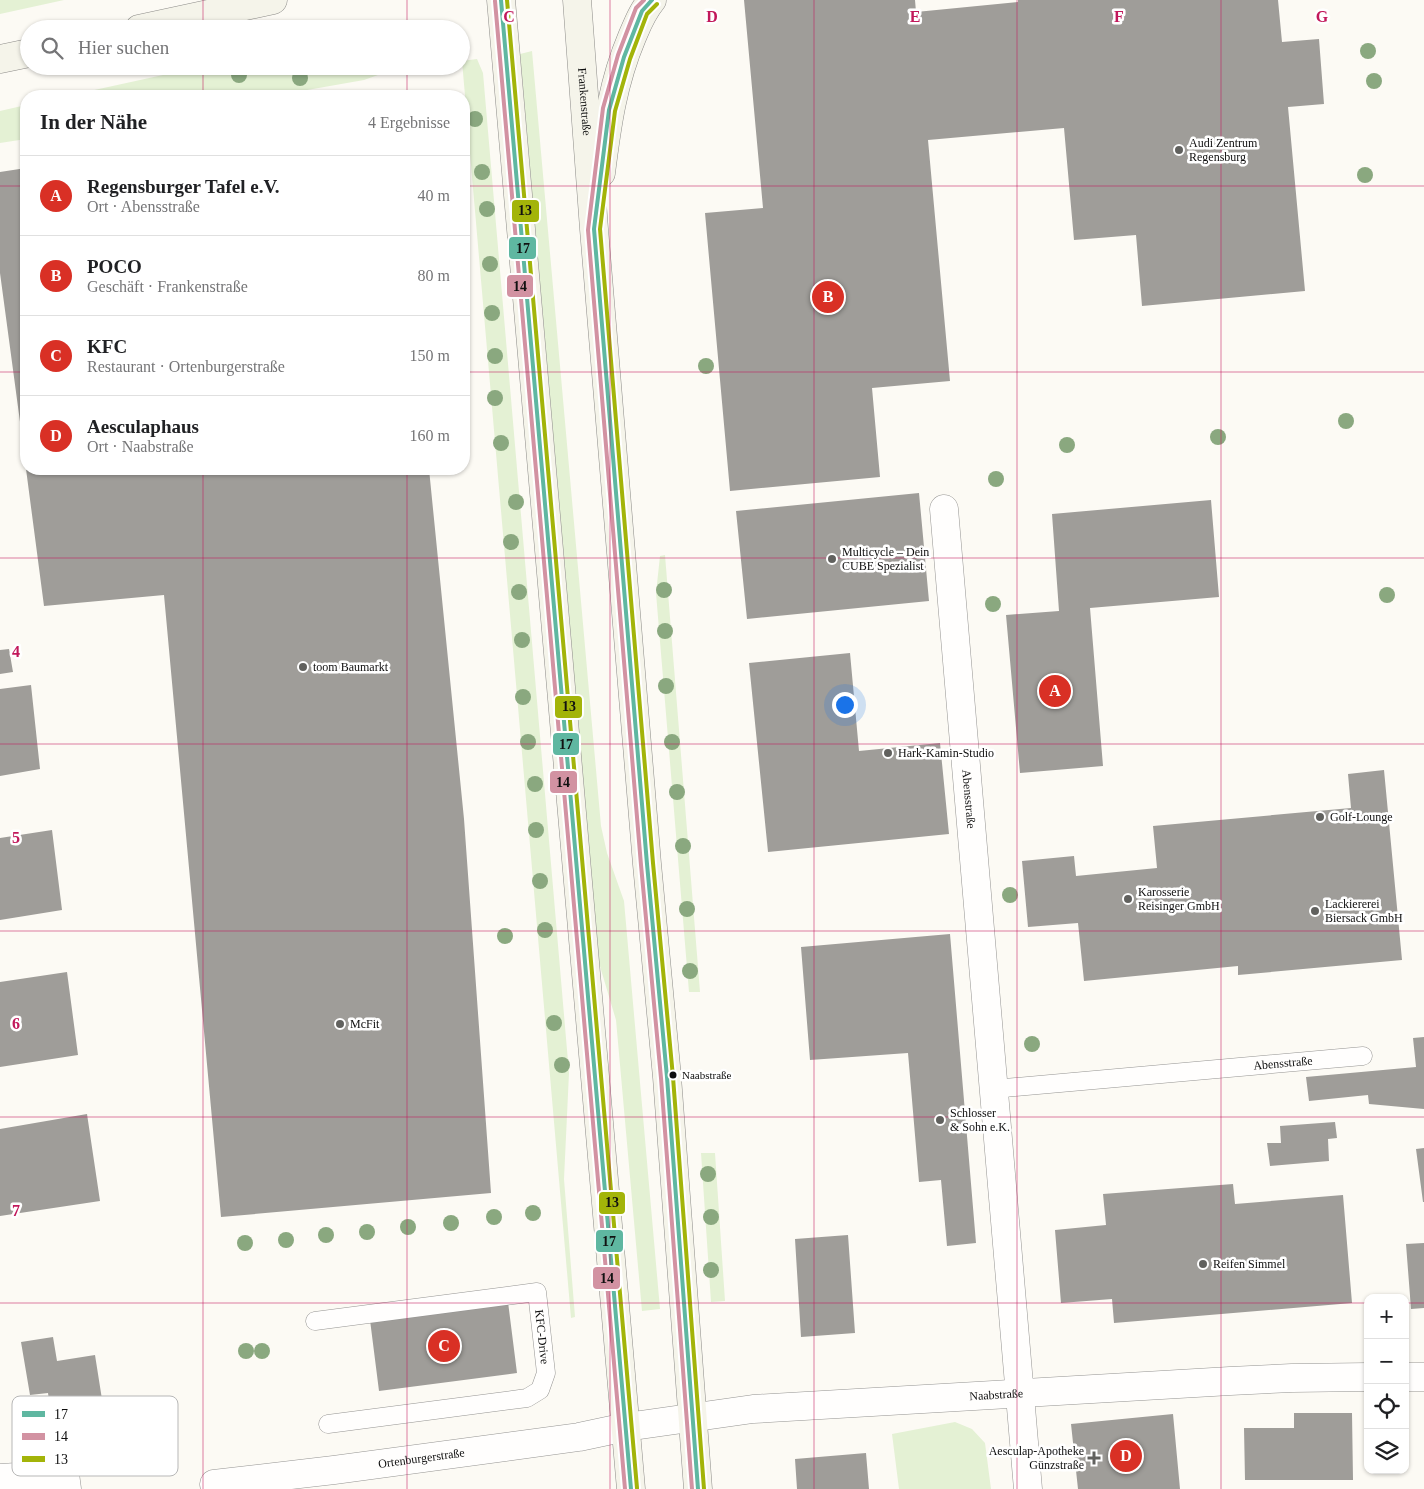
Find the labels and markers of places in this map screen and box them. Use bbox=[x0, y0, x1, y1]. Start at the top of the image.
place label: Audi Zentrum Regensburg bbox=[1189, 136, 1258, 164]
marker: Audi Zentrum Regensburg bbox=[1173, 144, 1185, 156]
pin: B bbox=[812, 278, 844, 316]
place label: Multicycle – Dein CUBE Spezialist bbox=[842, 545, 929, 573]
marker: Multicycle – Dein CUBE Spezialist bbox=[826, 553, 838, 565]
place label: toom Baumarkt bbox=[313, 660, 389, 674]
marker: toom Baumarkt bbox=[297, 661, 309, 673]
pin: A bbox=[1039, 672, 1071, 710]
place label: Hark-Kamin-Studio bbox=[898, 746, 994, 760]
marker: Hark-Kamin-Studio bbox=[882, 747, 894, 759]
place label: Golf-Lounge bbox=[1330, 810, 1393, 824]
marker: Golf-Lounge bbox=[1314, 811, 1326, 823]
place label: Karosserie Reisinger GmbH bbox=[1138, 885, 1220, 913]
marker: Karosserie Reisinger GmbH bbox=[1122, 893, 1134, 905]
place label: Lackiererei Biersack GmbH bbox=[1325, 897, 1403, 925]
marker: Lackiererei Biersack GmbH bbox=[1309, 905, 1321, 917]
place label: McFit bbox=[350, 1017, 380, 1031]
marker: McFit bbox=[334, 1018, 346, 1030]
place label: Naabstraße bbox=[682, 1069, 732, 1081]
marker: Naabstraße bbox=[668, 1070, 678, 1080]
place label: Schlosser & Sohn e.K. bbox=[950, 1106, 1010, 1134]
marker: Schlosser & Sohn e.K. bbox=[934, 1114, 946, 1126]
place label: Reifen Simmel bbox=[1213, 1257, 1286, 1271]
marker: Reifen Simmel bbox=[1197, 1258, 1209, 1270]
pin: C bbox=[428, 1327, 460, 1365]
pin: D bbox=[1110, 1437, 1142, 1475]
place label: Aesculap-Apotheke Günzstraße bbox=[989, 1444, 1084, 1472]
marker: Aesculap-Apotheke Günzstraße bbox=[1088, 1452, 1100, 1464]

